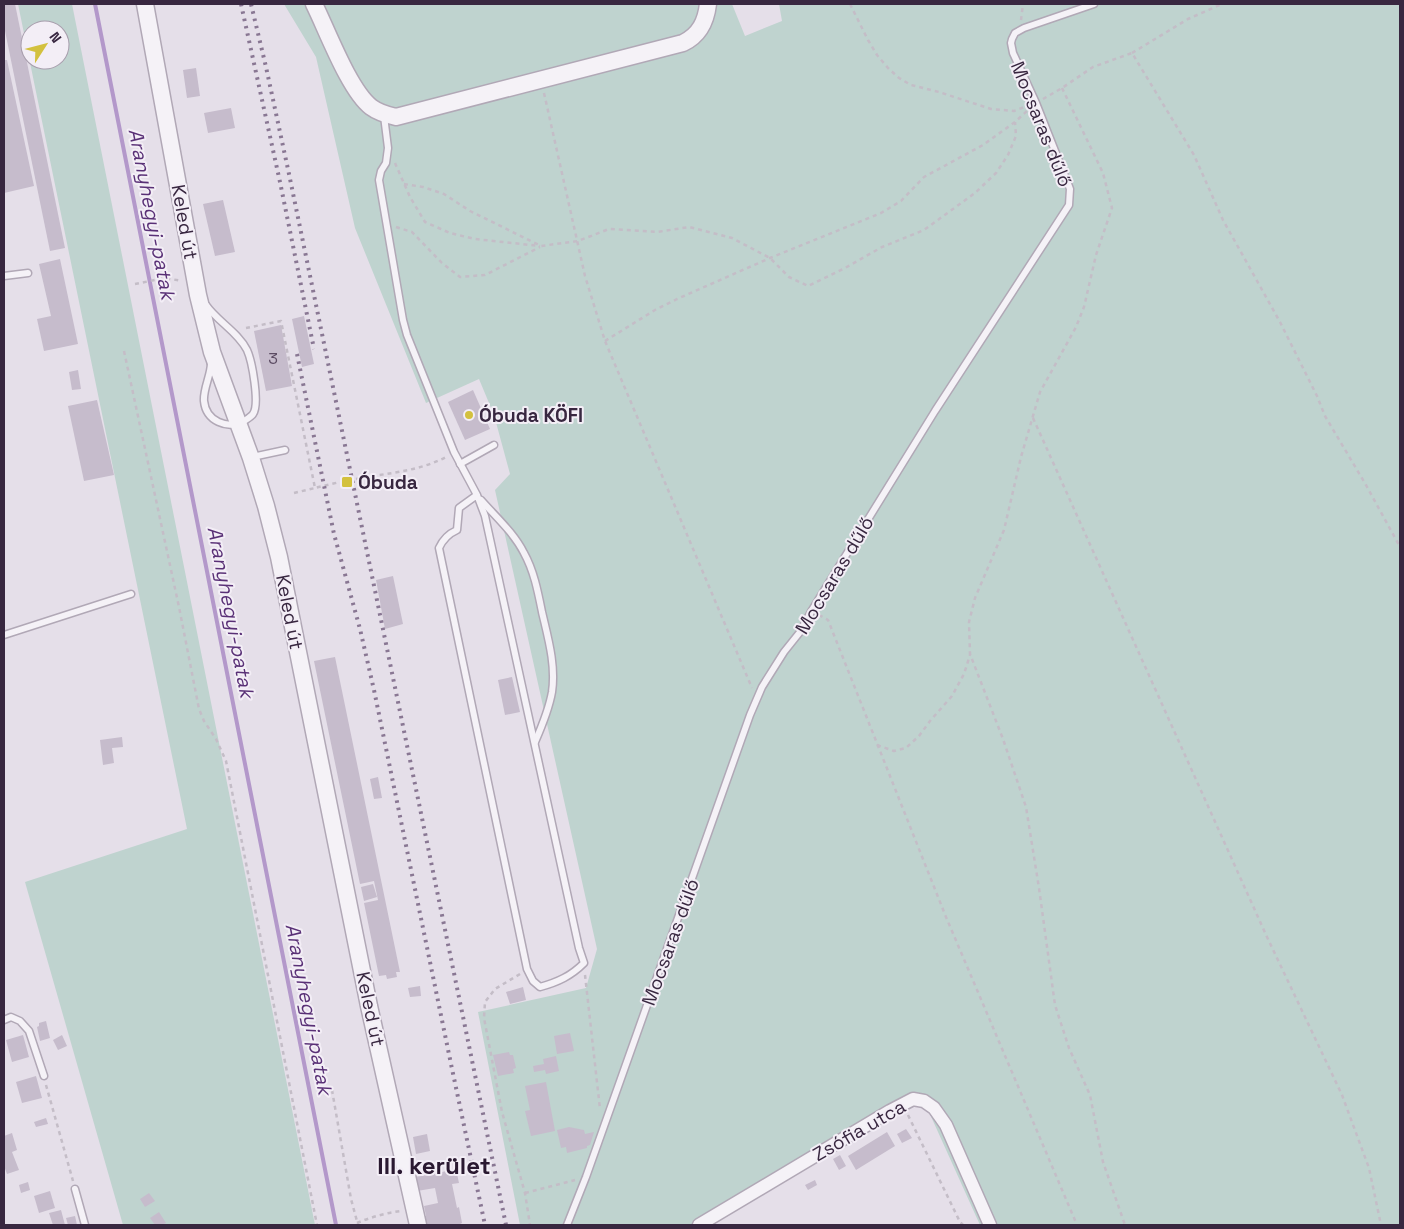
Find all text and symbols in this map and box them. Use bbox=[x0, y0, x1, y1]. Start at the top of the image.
north arrow bbox=[20, 20, 70, 70]
text: N bbox=[45, 28, 66, 46]
street label: Mocsaras dűlő bbox=[1005, 58, 1078, 191]
water label: Aranyhegyi-patak bbox=[123, 126, 182, 304]
street label: Keled út bbox=[166, 183, 203, 262]
house number: 3 bbox=[268, 348, 278, 369]
place label: Óbuda KÖFI bbox=[479, 403, 583, 428]
marker: Óbuda KÖFI bbox=[463, 409, 475, 421]
place label: Óbuda bbox=[358, 470, 418, 495]
marker: Óbuda bbox=[340, 475, 354, 489]
street label: Mocsaras dűlő bbox=[789, 512, 879, 639]
water label: Aranyhegyi-patak bbox=[202, 524, 261, 702]
street label: Keled út bbox=[270, 572, 309, 652]
street label: Mocsaras dűlő bbox=[636, 875, 705, 1009]
water label: Aranyhegyi-patak bbox=[280, 921, 339, 1099]
street label: Keled út bbox=[350, 969, 391, 1049]
street label: Zsófia utca bbox=[808, 1094, 910, 1167]
district label: III. kerület bbox=[377, 1150, 491, 1181]

